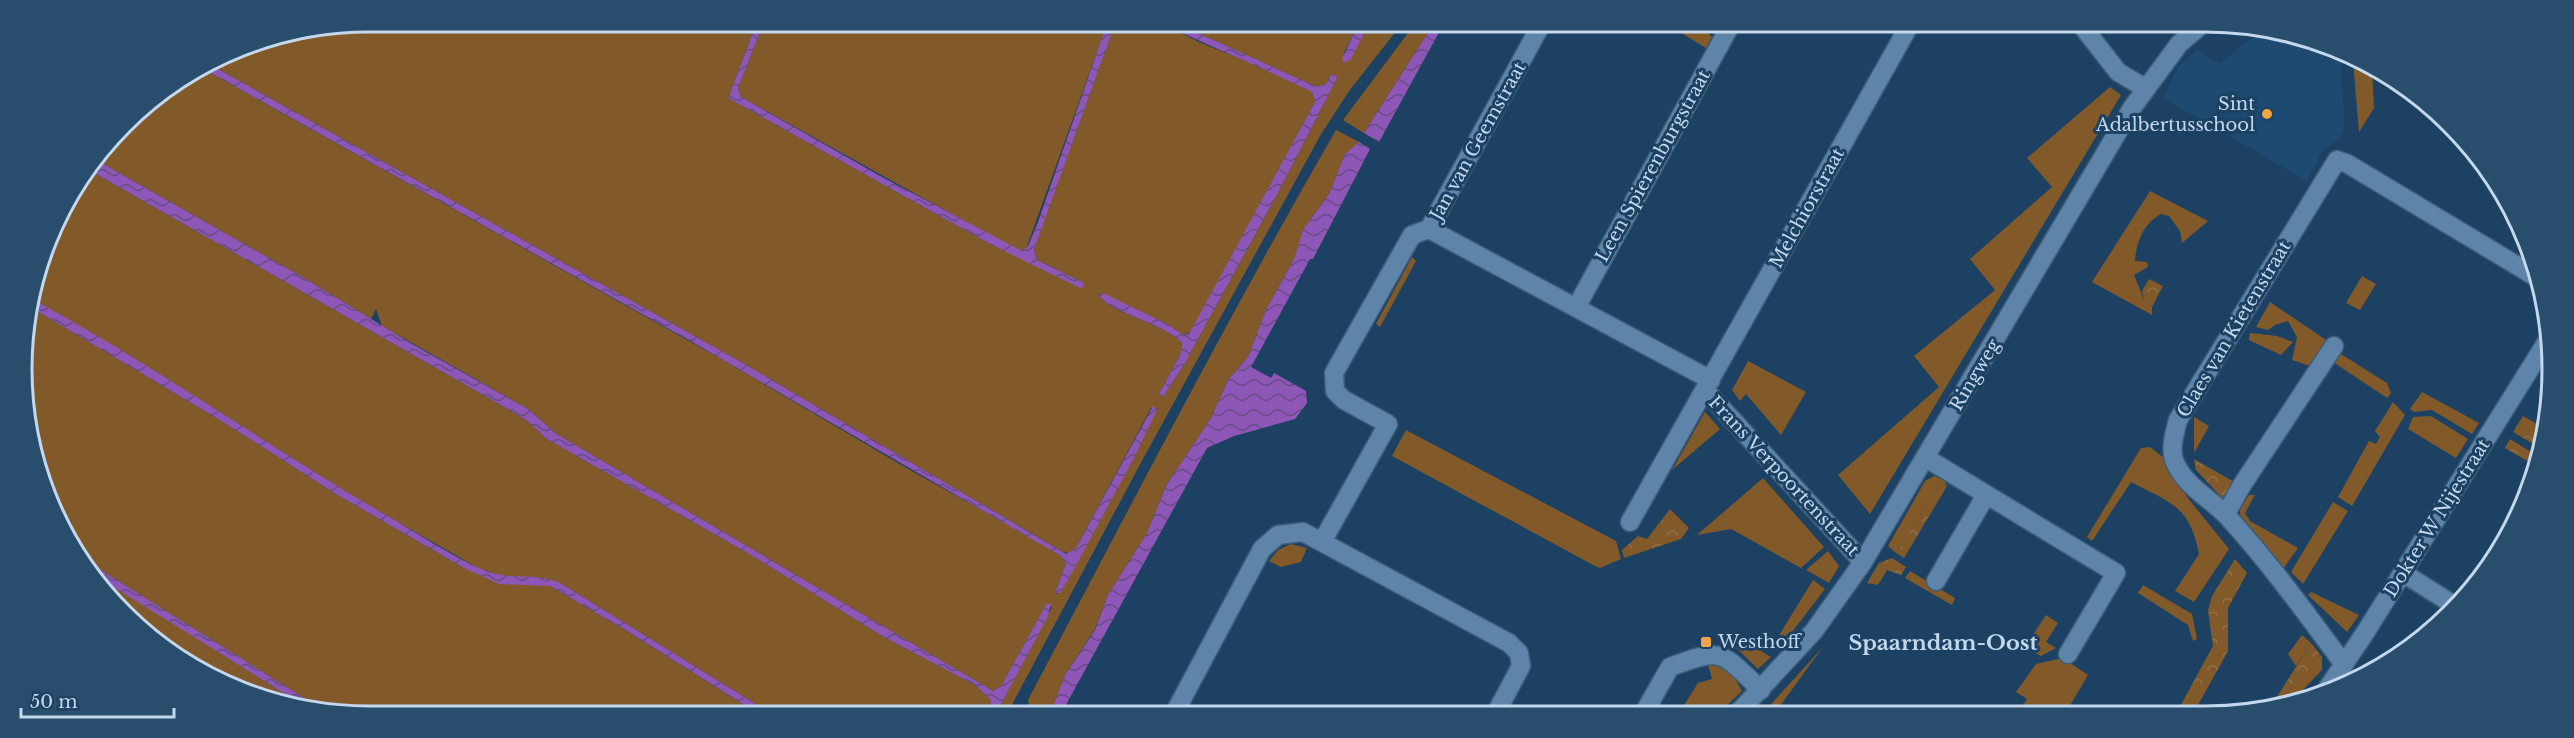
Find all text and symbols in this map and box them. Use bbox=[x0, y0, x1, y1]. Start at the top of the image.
street label: Jan van Geemstraat bbox=[1424, 58, 1531, 226]
street label: Leen Spierenburgstraat bbox=[1591, 66, 1715, 266]
place label: Sint Adalbertusschool bbox=[2095, 93, 2255, 136]
marker: Sint Adalbertusschool bbox=[2260, 107, 2274, 121]
street label: Melchiorstraat bbox=[1765, 144, 1849, 272]
street label: Claes van Kietenstraat bbox=[2173, 237, 2296, 421]
street label: Ringweg bbox=[1945, 335, 2005, 415]
street label: Frans Verpoortenstraat bbox=[1704, 391, 1864, 561]
street label: Dokter W Nijestraat bbox=[2379, 435, 2495, 601]
district label: Spaarndam-Oost bbox=[1848, 630, 2038, 656]
place label: Westhoff bbox=[1717, 631, 1802, 653]
marker: Westhoff bbox=[1699, 635, 1713, 649]
scale bar bbox=[21, 681, 174, 719]
text: 50 m bbox=[30, 691, 78, 713]

